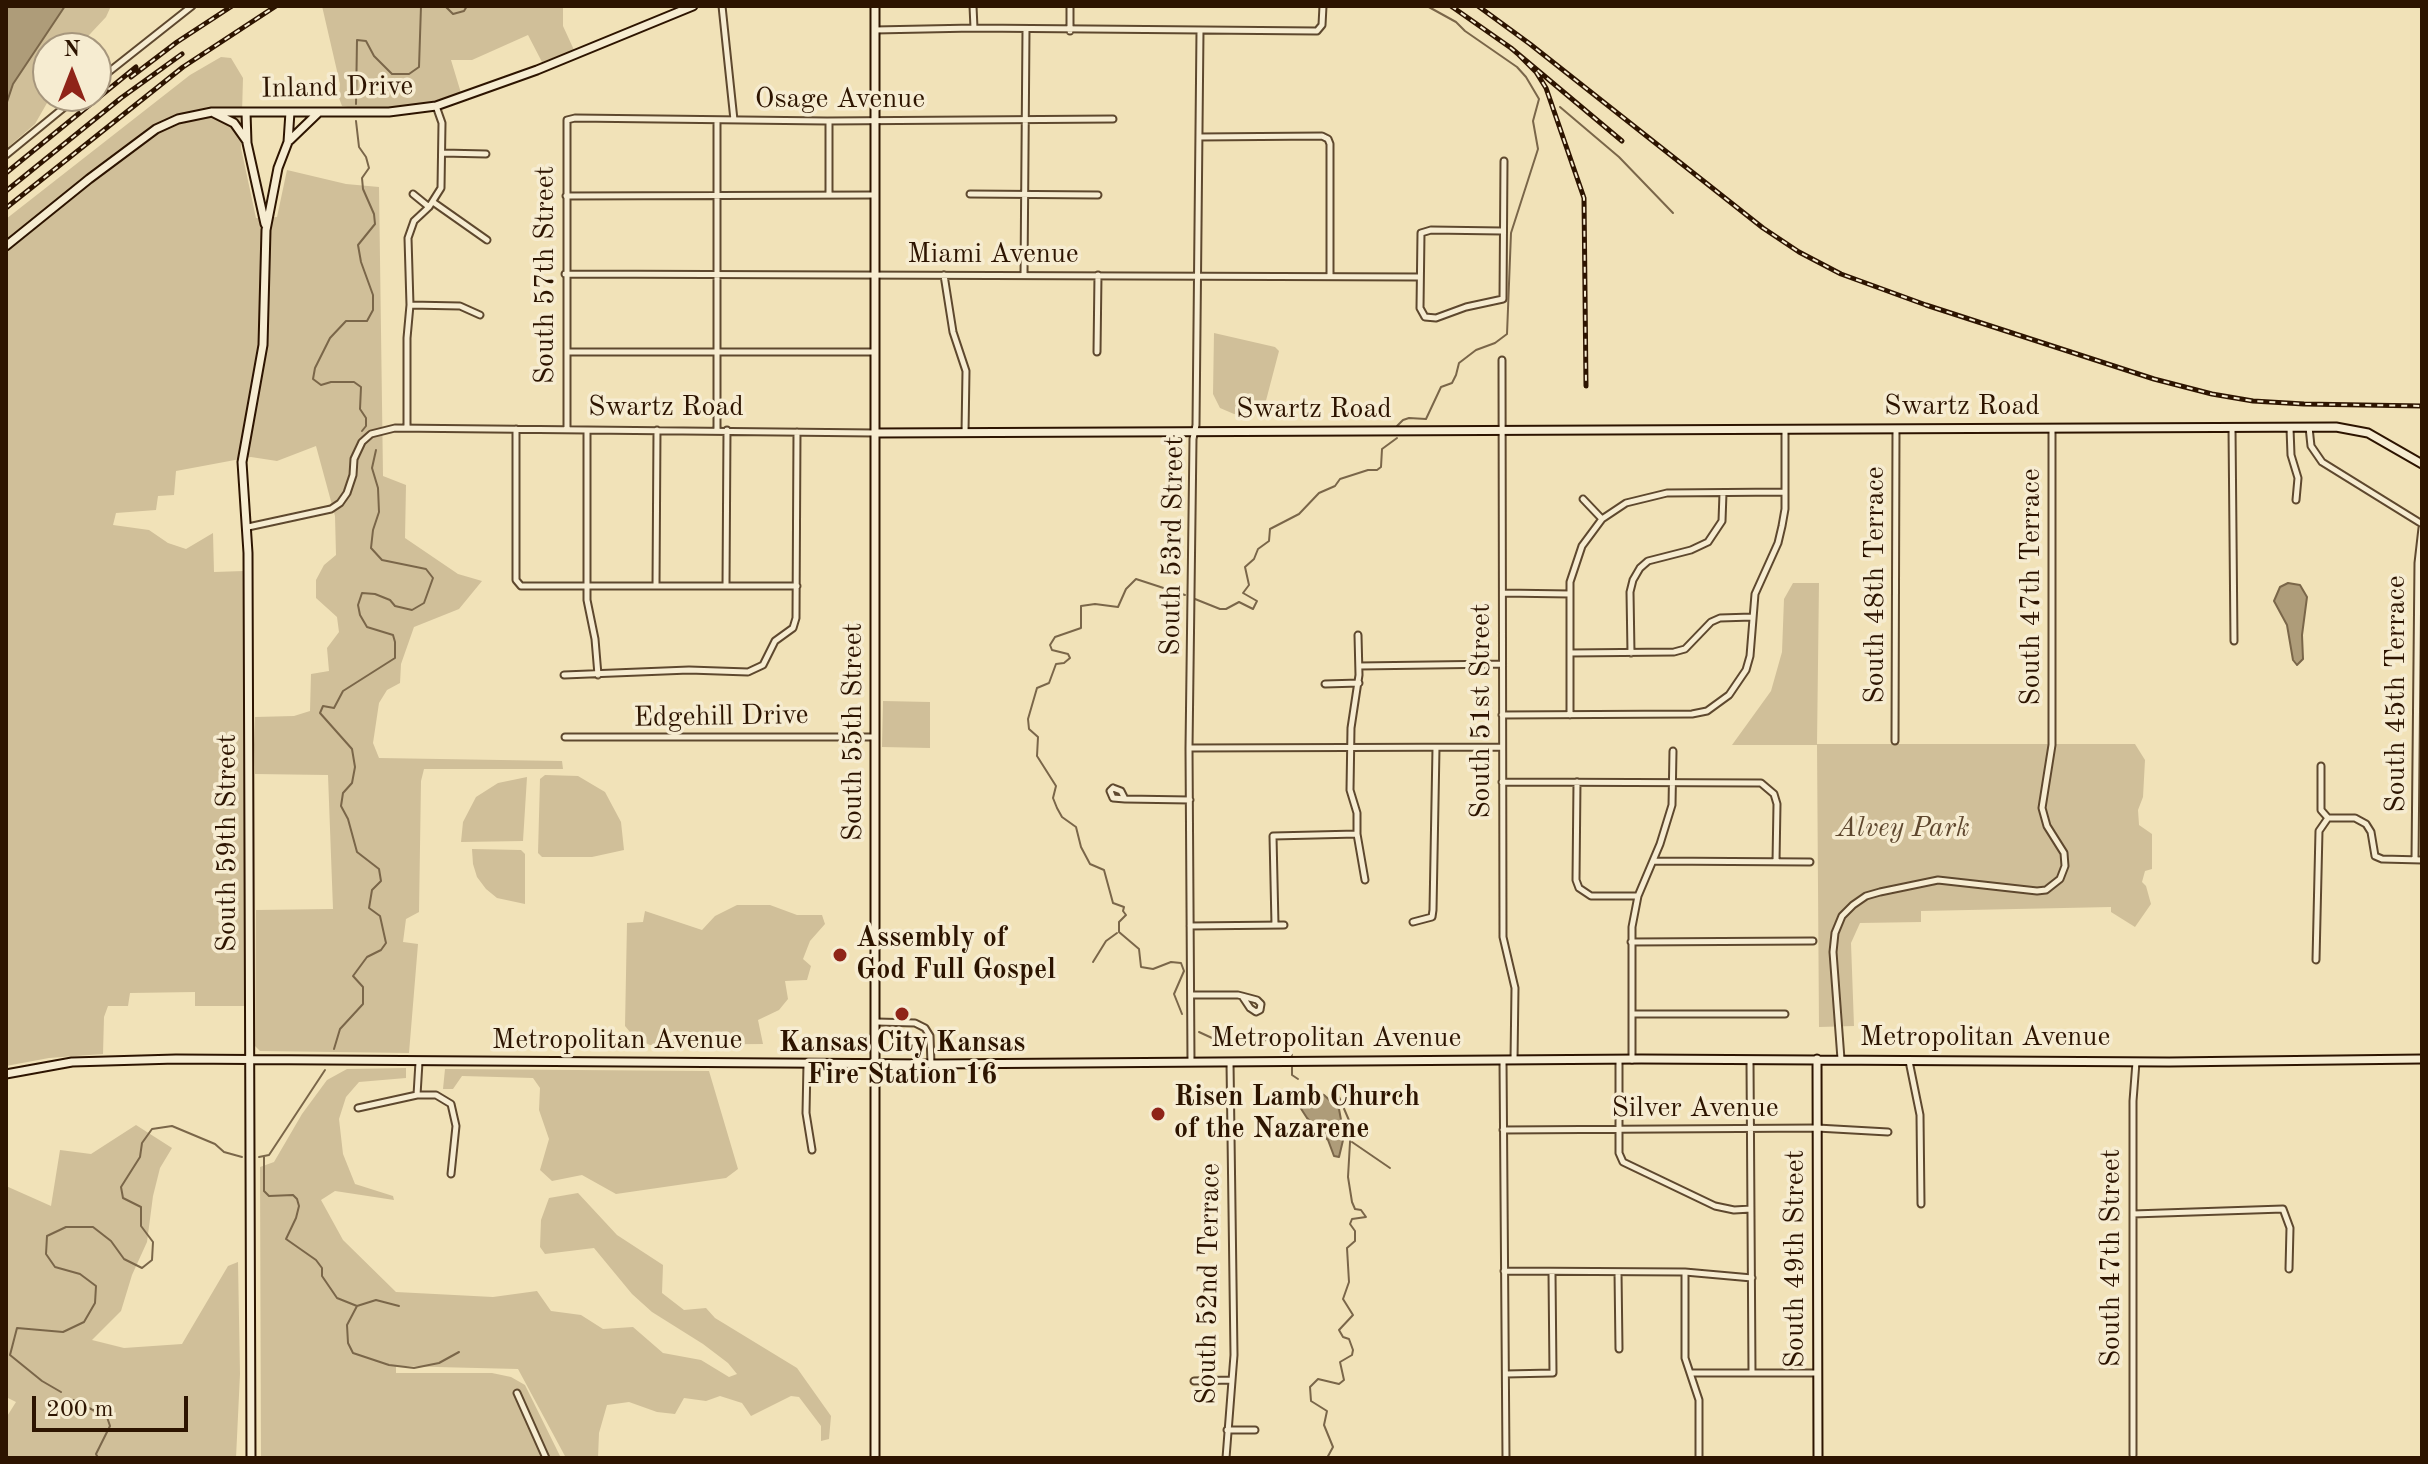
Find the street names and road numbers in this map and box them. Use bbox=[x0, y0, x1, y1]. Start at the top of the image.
street label: Inland Drive bbox=[261, 70, 413, 106]
street label: Osage Avenue bbox=[755, 83, 925, 117]
street label: South 57th Street bbox=[529, 166, 563, 384]
street label: Miami Avenue bbox=[907, 238, 1079, 272]
street label: Swartz Road bbox=[1884, 390, 2040, 424]
street label: Swartz Road bbox=[588, 391, 744, 425]
street label: Swartz Road bbox=[1236, 393, 1392, 427]
street label: South 53rd Street bbox=[1154, 436, 1192, 656]
street label: South 48th Terrace bbox=[1859, 466, 1893, 704]
street label: South 47th Terrace bbox=[2015, 468, 2049, 706]
street label: South 45th Terrace bbox=[2380, 575, 2414, 813]
street label: South 51st Street bbox=[1465, 603, 1499, 819]
street label: South 55th Street bbox=[837, 623, 871, 841]
street label: Edgehill Drive bbox=[633, 699, 809, 735]
street label: South 59th Street bbox=[211, 734, 245, 952]
street label: Metropolitan Avenue bbox=[1860, 1021, 2110, 1055]
street label: Metropolitan Avenue bbox=[1211, 1022, 1461, 1056]
street label: Metropolitan Avenue bbox=[492, 1024, 742, 1058]
street label: Silver Avenue bbox=[1611, 1092, 1779, 1126]
street label: South 47th Street bbox=[2095, 1149, 2129, 1367]
street label: South 49th Street bbox=[1779, 1150, 1813, 1368]
street label: South 52nd Terrace bbox=[1190, 1163, 1228, 1405]

